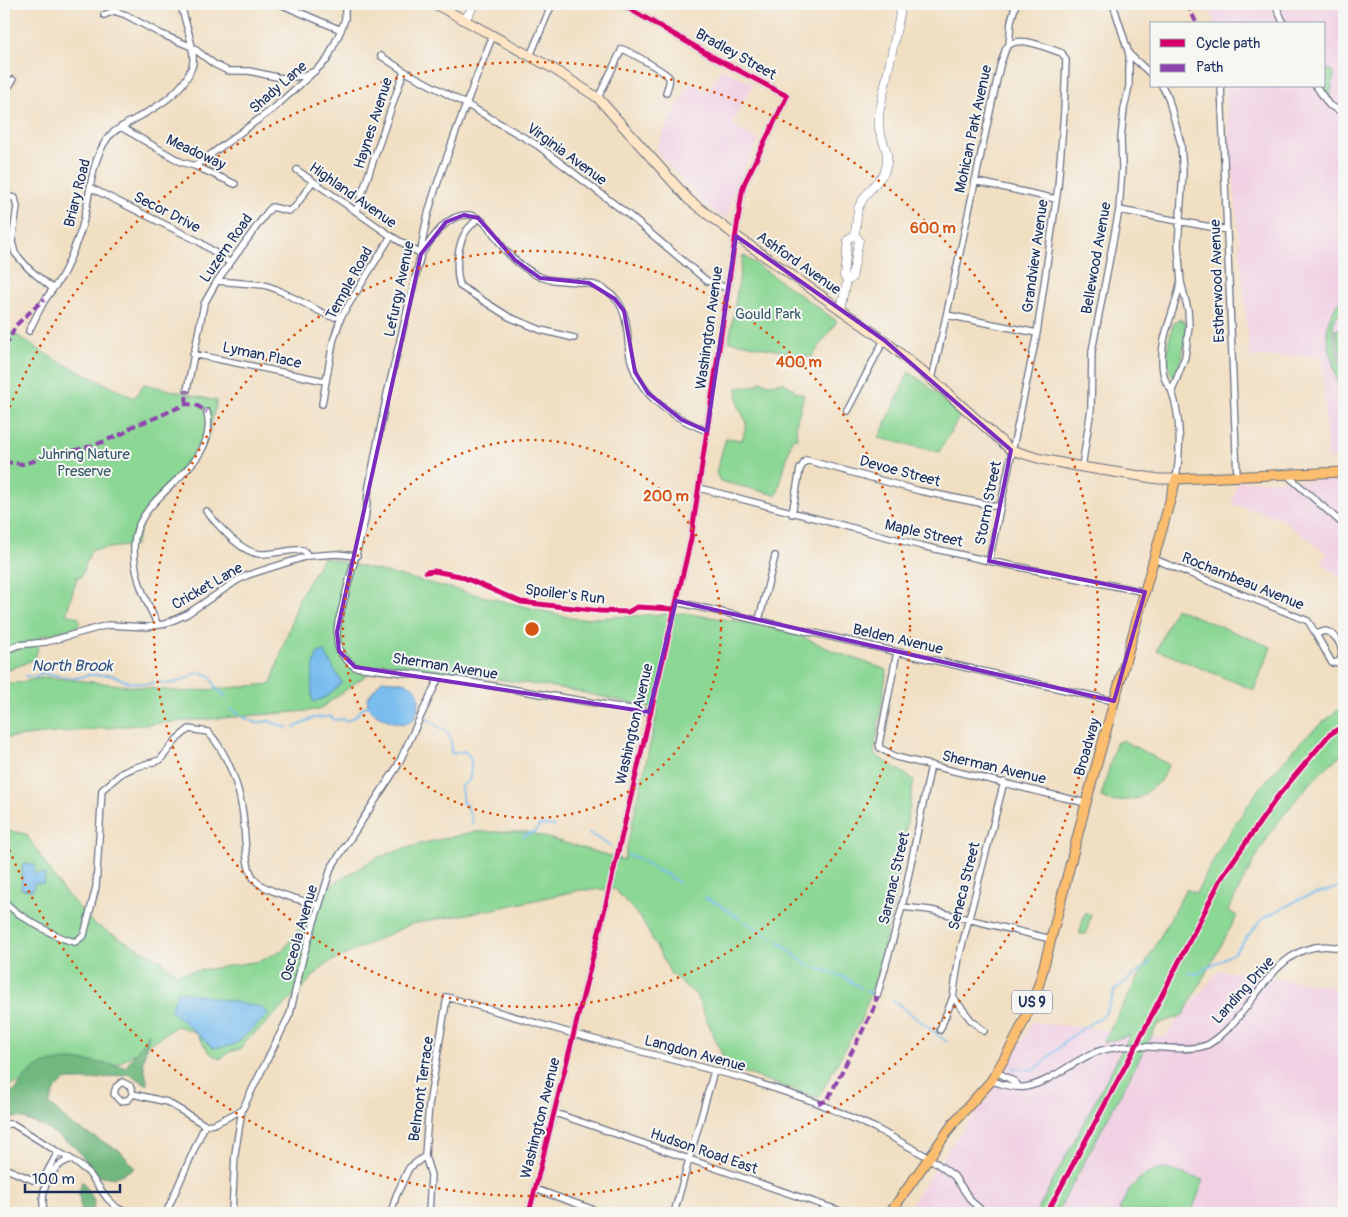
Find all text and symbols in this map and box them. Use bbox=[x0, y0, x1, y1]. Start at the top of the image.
legend bbox=[1150, 22, 1326, 88]
street label: Bradley Street bbox=[692, 24, 780, 85]
text: Cycle path bbox=[1196, 34, 1260, 53]
street label: Shady Lane bbox=[245, 57, 312, 118]
text: Path bbox=[1196, 58, 1223, 77]
street label: Mohican Park Avenue bbox=[951, 63, 996, 195]
street label: Haynes Avenue bbox=[350, 75, 397, 171]
street label: Virginia Avenue bbox=[523, 119, 611, 190]
street label: Meadoway bbox=[163, 130, 229, 175]
street label: Briary Road bbox=[60, 157, 95, 229]
street label: Highland Avenue bbox=[305, 158, 401, 233]
street label: Secor Drive bbox=[130, 188, 204, 238]
street label: Grandview Avenue bbox=[1018, 198, 1053, 314]
street label: Bellewood Avenue bbox=[1077, 200, 1116, 316]
street label: Luzern Road bbox=[196, 210, 257, 286]
street label: Estherwood Avenue bbox=[1206, 218, 1229, 343]
text: 600 m bbox=[910, 219, 956, 238]
street label: Ashford Avenue bbox=[753, 227, 845, 300]
street label: Lefurgy Avenue bbox=[380, 239, 419, 339]
street label: Temple Road bbox=[322, 243, 377, 323]
street label: Washington Avenue bbox=[691, 265, 728, 391]
park label: Gould Park bbox=[735, 305, 802, 324]
street label: Lyman Place bbox=[221, 338, 304, 373]
text: 400 m bbox=[776, 353, 822, 372]
park label: Juhring Nature Preserve bbox=[38, 445, 130, 481]
street label: Devoe Street bbox=[857, 452, 943, 492]
street label: Storm Street bbox=[971, 458, 1006, 547]
text: 200 m bbox=[643, 487, 689, 506]
street label: Maple Street bbox=[883, 515, 966, 552]
street label: Rochambeau Avenue bbox=[1179, 548, 1307, 615]
street label: Cricket Lane bbox=[168, 558, 247, 614]
street label: Spoiler's Run bbox=[524, 580, 606, 609]
centre of rings bbox=[523, 620, 541, 638]
street label: Belden Avenue bbox=[851, 620, 945, 659]
street label: Sherman Avenue bbox=[391, 649, 499, 684]
water label: North Brook bbox=[32, 656, 114, 676]
street label: Washington Avenue bbox=[611, 661, 658, 787]
street label: Broadway bbox=[1070, 715, 1105, 778]
street label: Sherman Avenue bbox=[940, 746, 1048, 789]
street label: Saranac Street bbox=[875, 829, 915, 926]
street label: Seneca Street bbox=[944, 839, 985, 932]
street label: Osceola Avenue bbox=[277, 882, 322, 983]
street label: Landing Drive bbox=[1208, 952, 1279, 1028]
road number: US 9 bbox=[1012, 990, 1052, 1014]
street label: Langdon Avenue bbox=[642, 1031, 748, 1076]
street label: Belmont Terrace bbox=[405, 1035, 438, 1143]
street label: Washington Avenue bbox=[516, 1055, 565, 1181]
street label: Hudson Road East bbox=[648, 1124, 761, 1179]
scale bar bbox=[25, 1162, 120, 1194]
text: 100 m bbox=[32, 1170, 75, 1189]

